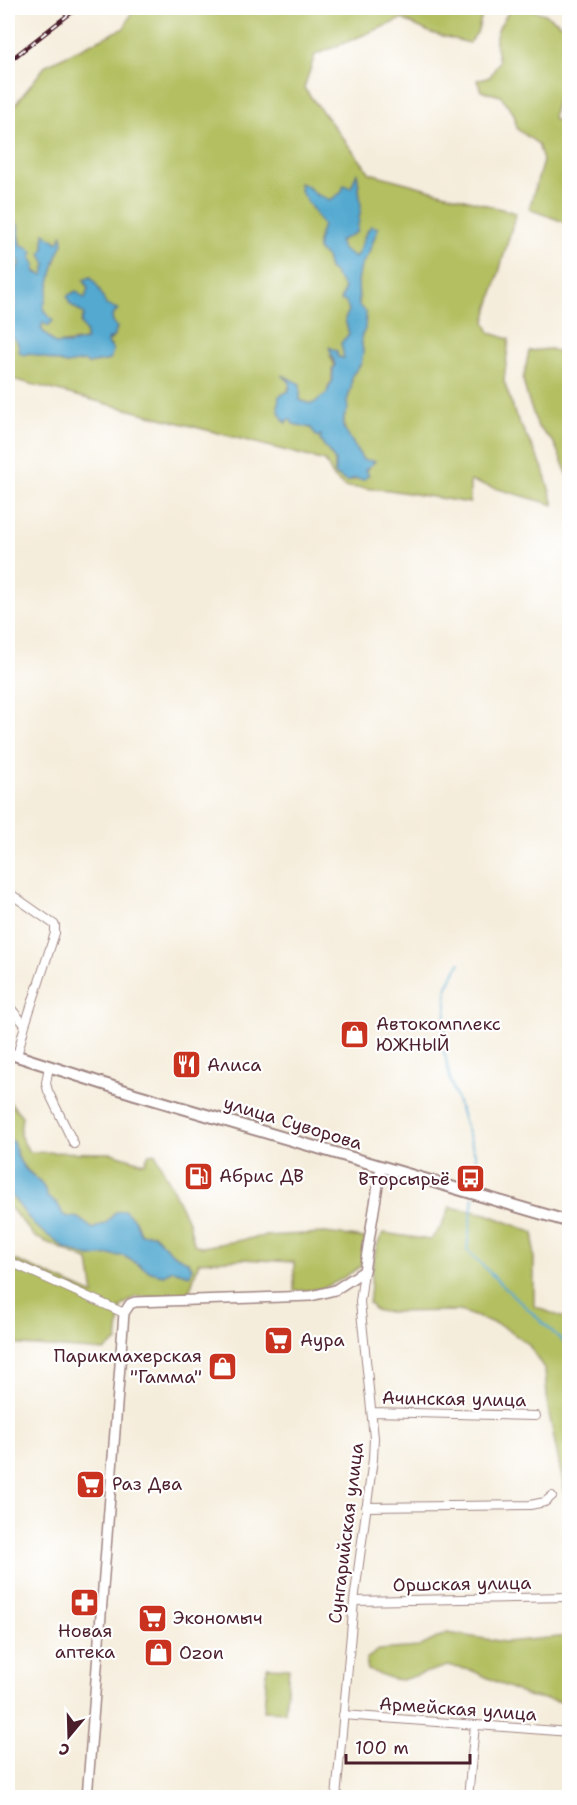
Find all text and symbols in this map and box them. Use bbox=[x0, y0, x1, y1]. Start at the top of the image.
place label: Автокомплекс ЮЖНЫЙ bbox=[376, 1012, 501, 1057]
shop icon: Автокомплекс ЮЖНЫЙ bbox=[339, 1018, 371, 1050]
restaurant icon: Алиса bbox=[170, 1049, 202, 1081]
place label: Алиса bbox=[207, 1053, 261, 1077]
street label: улица Суворова bbox=[221, 1091, 365, 1155]
fuel station icon: Абрис ДВ bbox=[182, 1160, 214, 1192]
bus stop icon: Вторсырьё bbox=[455, 1163, 487, 1195]
place label: Абрис ДВ bbox=[219, 1164, 304, 1188]
place label: Вторсырьё bbox=[358, 1167, 450, 1191]
supermarket icon: Аура bbox=[263, 1324, 295, 1356]
place label: Аура bbox=[300, 1328, 345, 1352]
place label: Парикмахерская "Гамма" bbox=[54, 1344, 202, 1389]
shop icon: Парикмахерская "Гамма" bbox=[207, 1350, 239, 1382]
street label: Ачинская улица bbox=[382, 1386, 526, 1412]
street label: Сунгарийская улица bbox=[323, 1441, 369, 1625]
supermarket icon: Раз Два bbox=[75, 1468, 107, 1500]
place label: Раз Два bbox=[112, 1472, 182, 1496]
street label: Оршская улица bbox=[393, 1571, 531, 1597]
pharmacy icon: Новая аптека bbox=[69, 1586, 101, 1618]
supermarket icon: Экономыч bbox=[136, 1602, 168, 1634]
place label: Экономыч bbox=[173, 1606, 262, 1630]
place label: Новая аптека bbox=[55, 1619, 115, 1664]
shop icon: Ozon bbox=[142, 1637, 174, 1669]
place label: Ozon bbox=[179, 1641, 224, 1665]
street label: Армейская улица bbox=[378, 1692, 538, 1726]
north arrow bbox=[39, 1706, 99, 1766]
scale bar bbox=[346, 1727, 470, 1765]
text: 100 m bbox=[355, 1736, 409, 1760]
text: С bbox=[56, 1738, 72, 1761]

